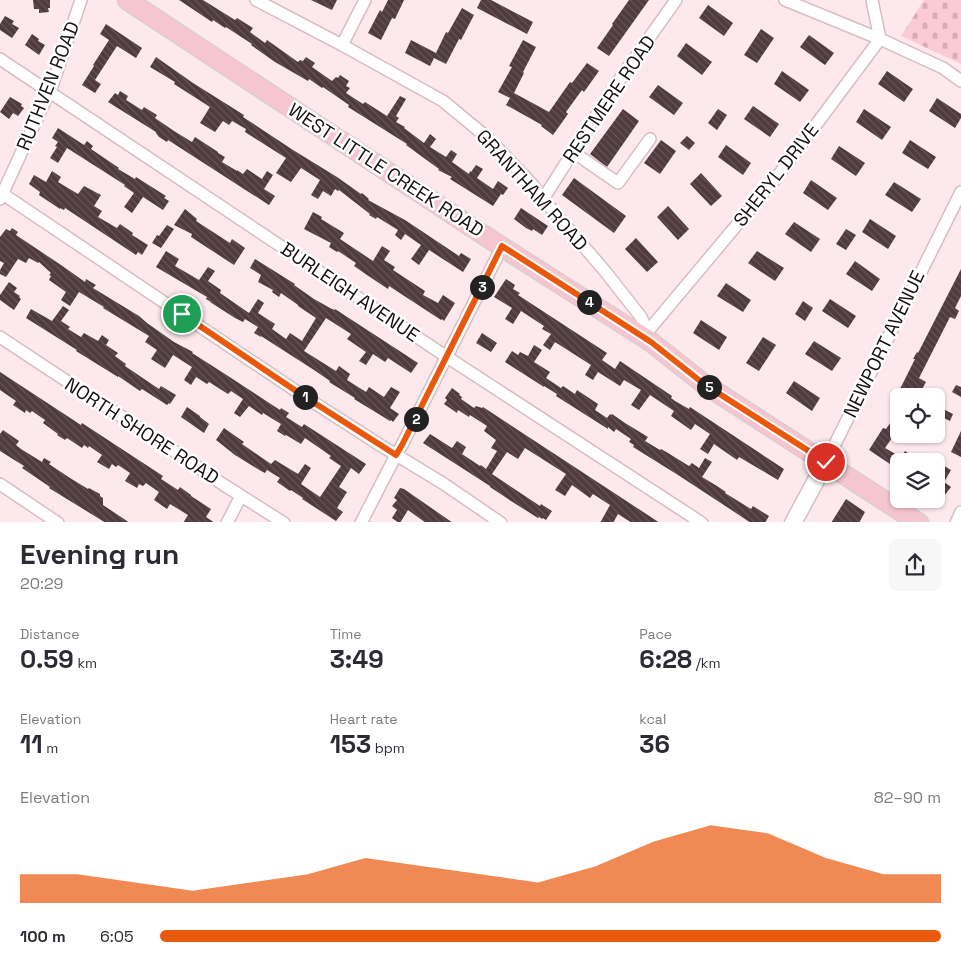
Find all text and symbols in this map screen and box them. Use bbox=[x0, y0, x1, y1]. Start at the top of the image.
street label: RUTHVEN ROAD bbox=[11, 18, 85, 154]
street label: RESTMERE ROAD bbox=[557, 30, 661, 168]
street label: WEST LITTLE CREEK ROAD bbox=[283, 97, 489, 243]
street label: SHERYL DRIVE bbox=[728, 118, 824, 232]
street label: GRANTHAM ROAD bbox=[471, 124, 593, 256]
street label: BURLEIGH AVENUE bbox=[276, 236, 424, 348]
street label: NEWPORT AVENUE bbox=[838, 266, 930, 422]
pin: 3 bbox=[470, 274, 494, 300]
text: 3 bbox=[478, 278, 487, 296]
pin: 4 bbox=[576, 290, 602, 314]
pin bbox=[161, 293, 203, 335]
text: 4 bbox=[585, 293, 594, 311]
icon: arrive bbox=[168, 300, 196, 328]
street label: NORTH SHORE ROAD bbox=[60, 372, 224, 490]
pin: 5 bbox=[696, 374, 722, 400]
text: 5 bbox=[705, 378, 714, 396]
pin: 1 bbox=[292, 384, 318, 410]
text: 1 bbox=[302, 388, 309, 406]
map controls bbox=[890, 388, 945, 508]
button: locate bbox=[890, 388, 945, 443]
pin: 2 bbox=[404, 406, 428, 432]
text: 2 bbox=[412, 410, 421, 428]
pin bbox=[805, 441, 847, 483]
icon: check bbox=[812, 448, 840, 476]
button: layers bbox=[890, 453, 945, 508]
text: Evening run bbox=[20, 536, 179, 572]
button: share bbox=[889, 539, 941, 591]
text: 20:29 bbox=[20, 573, 63, 594]
text: Distance bbox=[20, 625, 80, 643]
text: Time bbox=[330, 625, 362, 643]
text: Pace bbox=[639, 625, 672, 643]
text: 0.59 bbox=[20, 643, 74, 675]
text: 3:49 bbox=[330, 643, 384, 675]
text: 6:28 bbox=[639, 643, 692, 675]
text: km bbox=[74, 654, 97, 672]
text: /km bbox=[692, 654, 720, 672]
text: Elevation bbox=[20, 710, 81, 728]
text: Heart rate bbox=[330, 710, 398, 728]
text: kcal bbox=[639, 710, 666, 728]
text: 11 bbox=[20, 728, 43, 760]
text: 153 bbox=[330, 728, 371, 760]
text: 36 bbox=[639, 728, 670, 760]
text: m bbox=[43, 739, 58, 757]
text: bpm bbox=[371, 739, 405, 757]
text: Elevation bbox=[20, 787, 90, 808]
text: 82–90 m bbox=[874, 787, 941, 808]
text: 100 m bbox=[20, 926, 66, 947]
text: 6:05 bbox=[100, 926, 134, 947]

